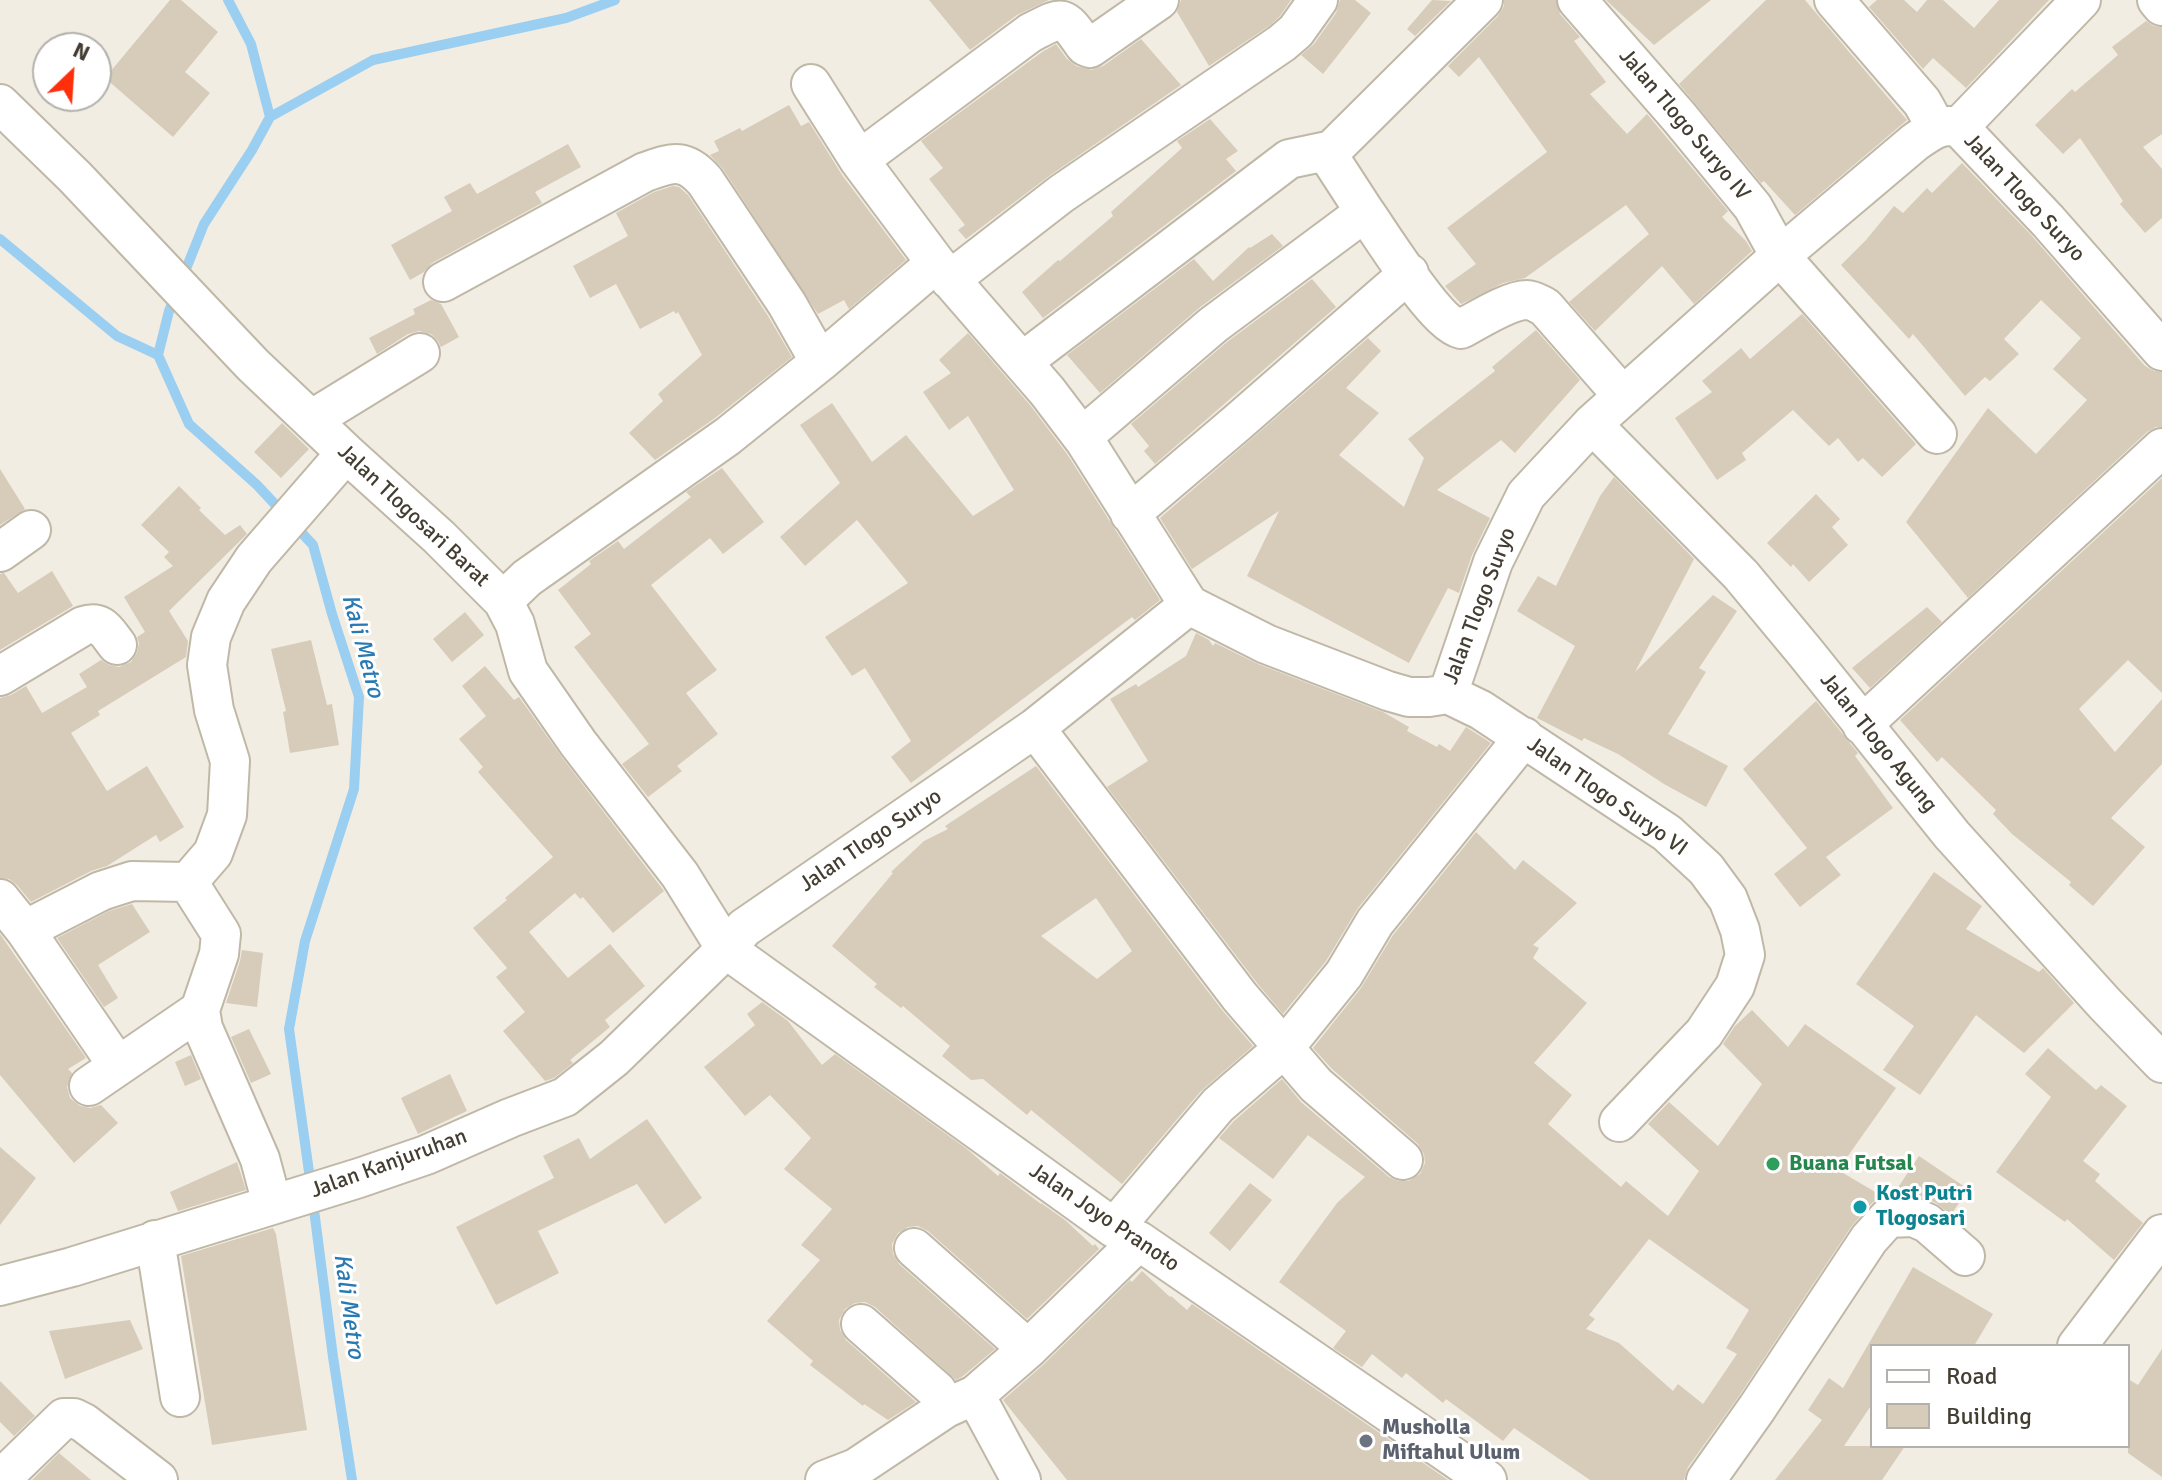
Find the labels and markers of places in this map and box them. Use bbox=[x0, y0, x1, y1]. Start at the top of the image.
place label: Buana Futsal bbox=[1789, 1151, 1913, 1177]
marker: Buana Futsal bbox=[1764, 1155, 1782, 1173]
place label: Kost Putri Tlogosari bbox=[1876, 1181, 1972, 1232]
marker: Kost Putri Tlogosari bbox=[1851, 1198, 1869, 1216]
place label: Musholla Miftahul Ulum bbox=[1382, 1415, 1520, 1466]
marker: Musholla Miftahul Ulum bbox=[1357, 1432, 1375, 1450]

